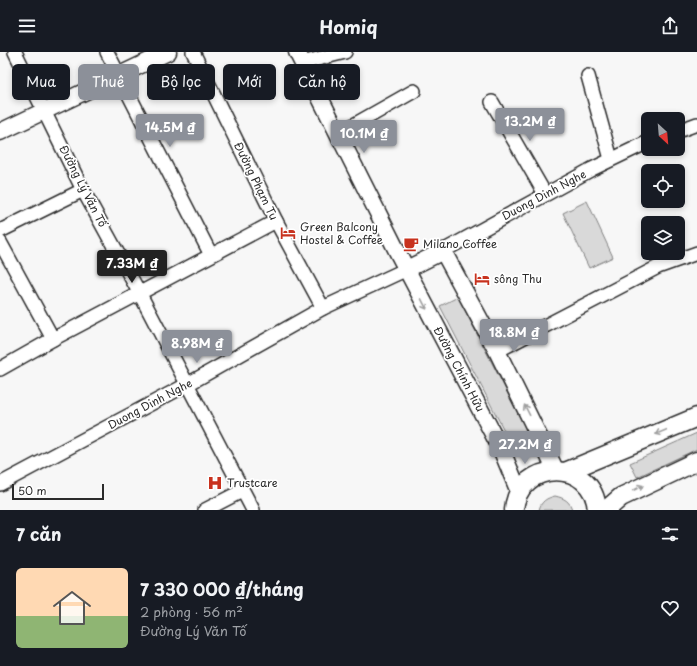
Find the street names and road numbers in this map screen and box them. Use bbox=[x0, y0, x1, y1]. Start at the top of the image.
street label: Đường Phạm Tu bbox=[230, 139, 283, 223]
street label: Đường Lý Văn Tố bbox=[55, 142, 112, 231]
street label: Duong Dinh Nghe bbox=[499, 165, 589, 224]
street label: Đường Chính Hữu bbox=[430, 323, 489, 415]
street label: Duong Dinh Nghe bbox=[105, 374, 195, 433]

